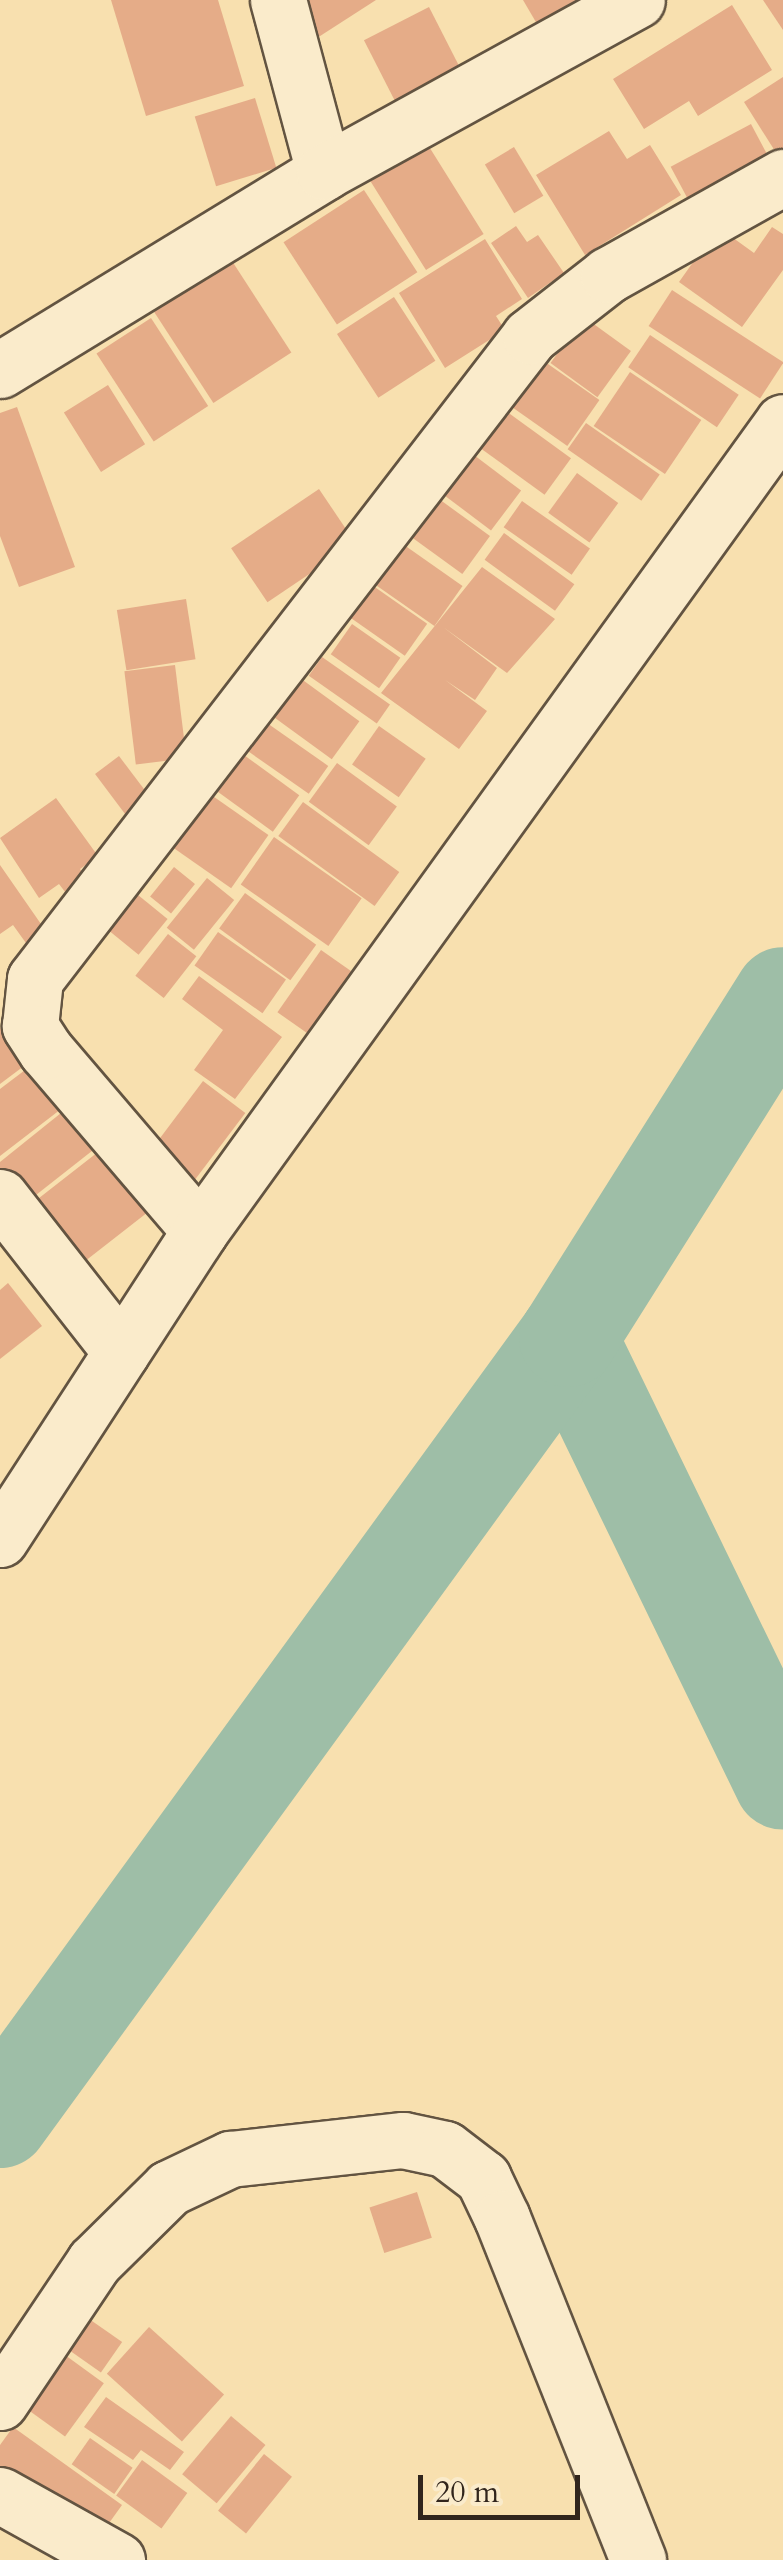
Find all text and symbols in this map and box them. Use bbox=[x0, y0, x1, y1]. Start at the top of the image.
scale bar bbox=[423, 2455, 586, 2517]
text: 20 m bbox=[435, 2472, 499, 2513]

